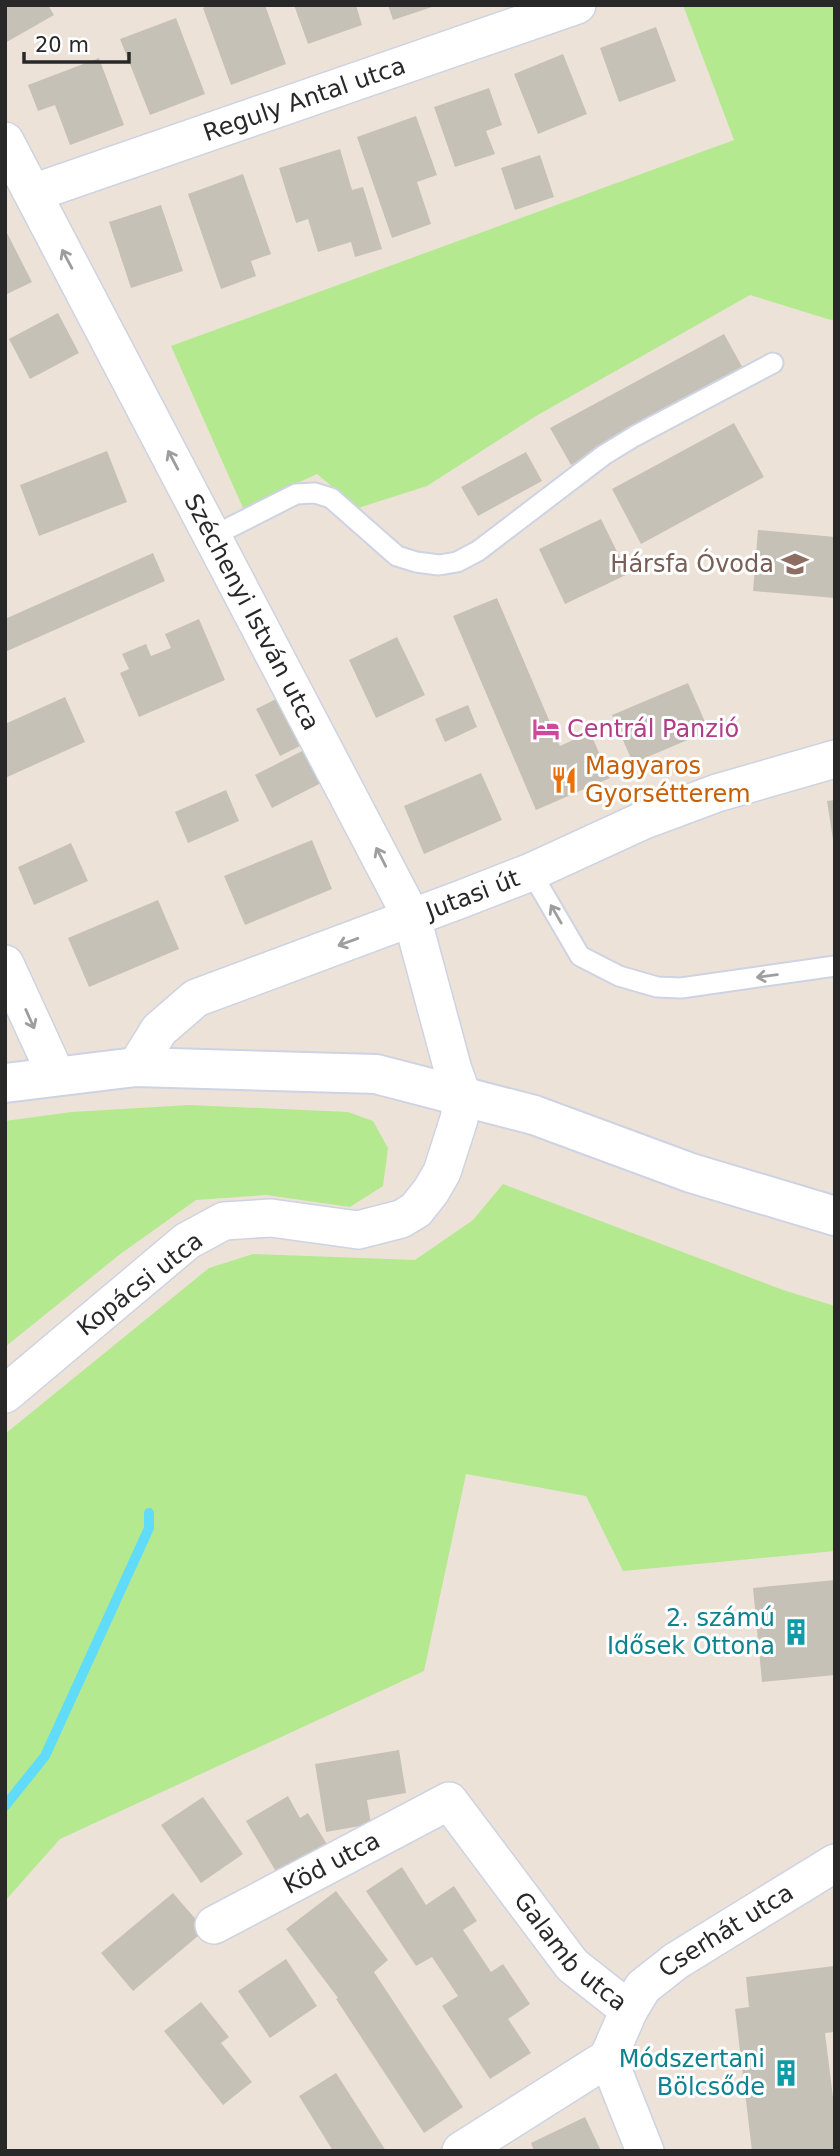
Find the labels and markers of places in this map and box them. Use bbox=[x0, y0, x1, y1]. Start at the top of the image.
place label: Hársfa Óvoda bbox=[610, 548, 774, 578]
school or university icon: Hársfa Óvoda bbox=[780, 549, 810, 579]
hotel icon: Centrál Panzió bbox=[531, 714, 561, 744]
place label: Centrál Panzió bbox=[567, 715, 739, 743]
place label: Magyaros Gyorsétterem bbox=[585, 752, 751, 808]
restaurant icon: Magyaros Gyorsétterem bbox=[549, 765, 579, 795]
place label: 2. számú Idősek Ottona bbox=[607, 1604, 775, 1660]
building icon: 2. számú Idősek Ottona bbox=[781, 1617, 811, 1647]
place label: Módszertani Bölcsőde bbox=[619, 2045, 765, 2101]
building icon: Módszertani Bölcsőde bbox=[771, 2058, 801, 2088]

